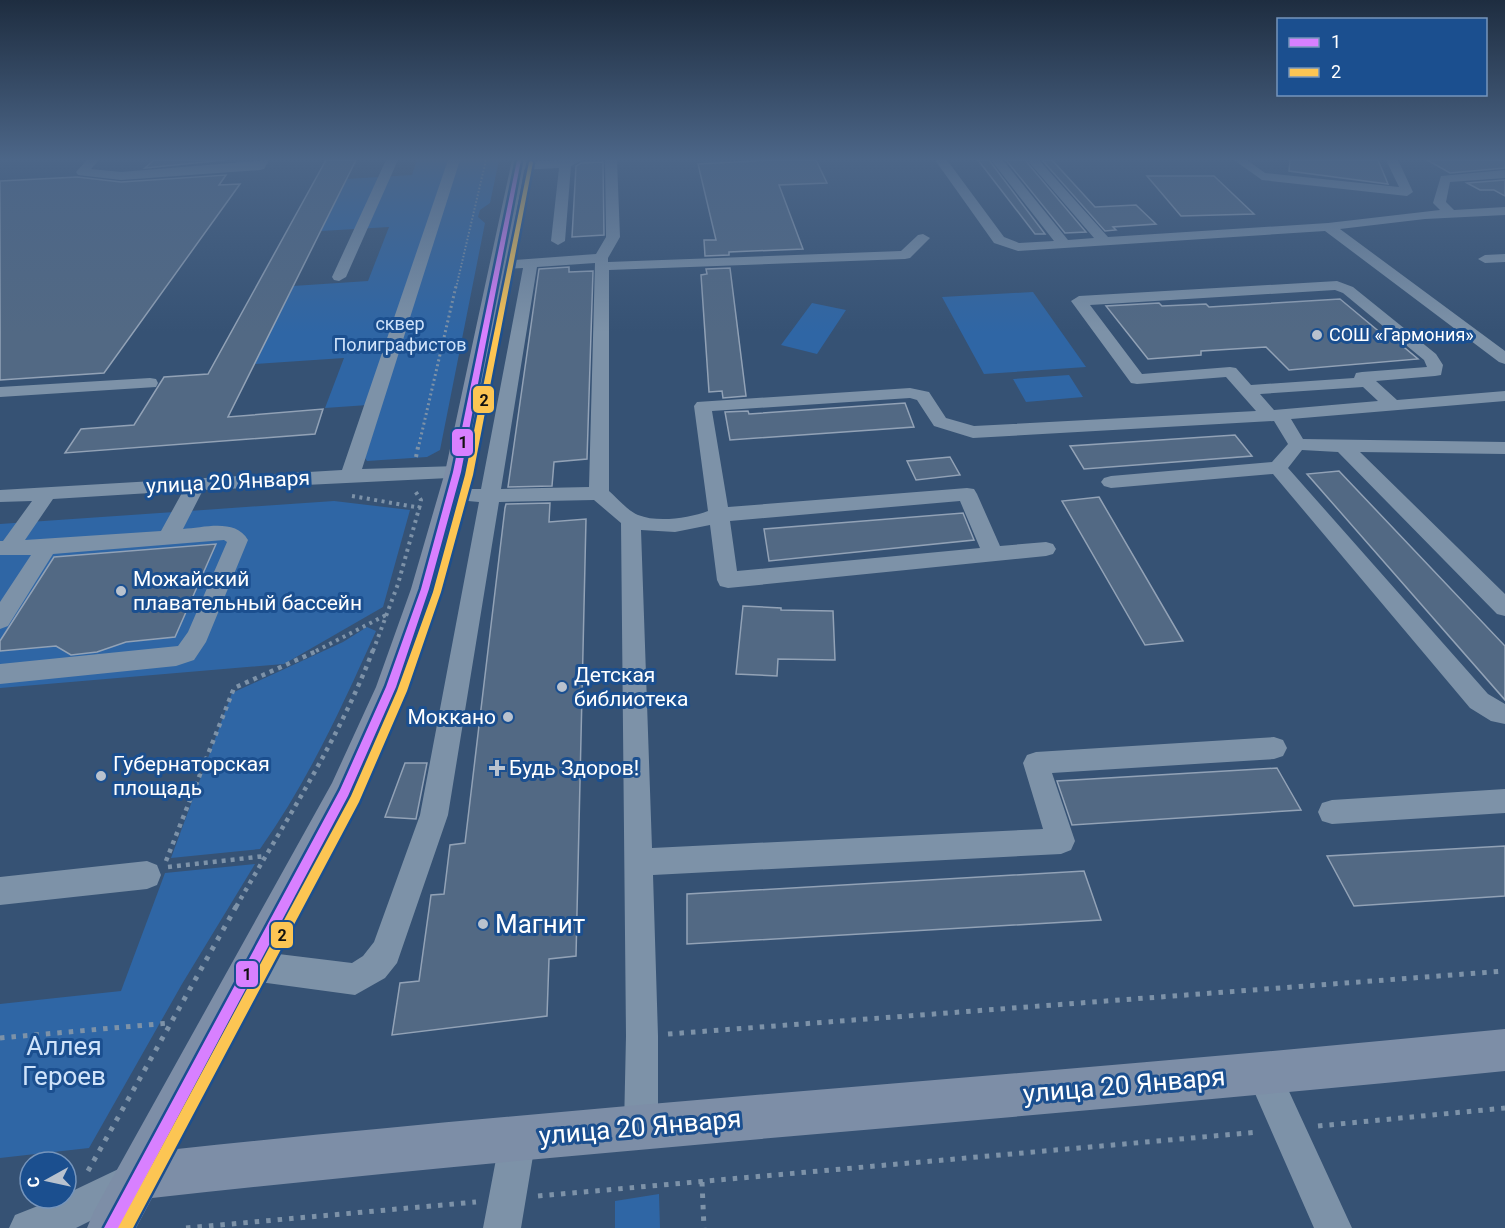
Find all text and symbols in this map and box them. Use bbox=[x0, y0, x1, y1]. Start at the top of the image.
legend bbox=[1277, 18, 1487, 96]
text: 1 bbox=[1331, 31, 1341, 52]
text: 2 bbox=[1331, 61, 1341, 82]
park label: сквер Полиграфистов bbox=[334, 313, 466, 355]
place label: СОШ «Гармония» bbox=[1329, 324, 1474, 345]
marker: СОШ «Гармония» bbox=[1310, 328, 1324, 342]
line badge: 2 bbox=[472, 385, 495, 414]
text: 2 bbox=[479, 391, 489, 410]
line badge: 1 bbox=[451, 428, 474, 457]
text: 1 bbox=[458, 433, 468, 452]
street label: улица 20 Января bbox=[146, 466, 310, 498]
place label: Можайский плавательный бассейн bbox=[133, 567, 362, 615]
marker: Можайский плавательный бассейн bbox=[114, 584, 128, 598]
place label: Детская библиотека bbox=[574, 663, 688, 711]
marker: Детская библиотека bbox=[555, 680, 569, 694]
place label: Моккано bbox=[407, 705, 496, 729]
marker: Моккано bbox=[501, 710, 515, 724]
place label: Губернаторская площадь bbox=[113, 752, 270, 800]
place label: Будь Здоров! bbox=[509, 756, 639, 780]
marker: Будь Здоров! bbox=[490, 761, 504, 775]
marker: Губернаторская площадь bbox=[94, 769, 108, 783]
place label: Магнит bbox=[495, 909, 585, 939]
marker: Магнит bbox=[476, 917, 490, 931]
line badge: 2 bbox=[270, 921, 294, 949]
text: 2 bbox=[277, 926, 287, 945]
line badge: 1 bbox=[235, 960, 259, 988]
text: 1 bbox=[242, 965, 252, 984]
park label: Аллея Героев bbox=[22, 1031, 106, 1091]
street label: улица 20 Января bbox=[1022, 1061, 1226, 1109]
street label: улица 20 Января bbox=[538, 1103, 742, 1151]
north arrow bbox=[18, 1150, 78, 1210]
text: С bbox=[24, 1176, 44, 1189]

